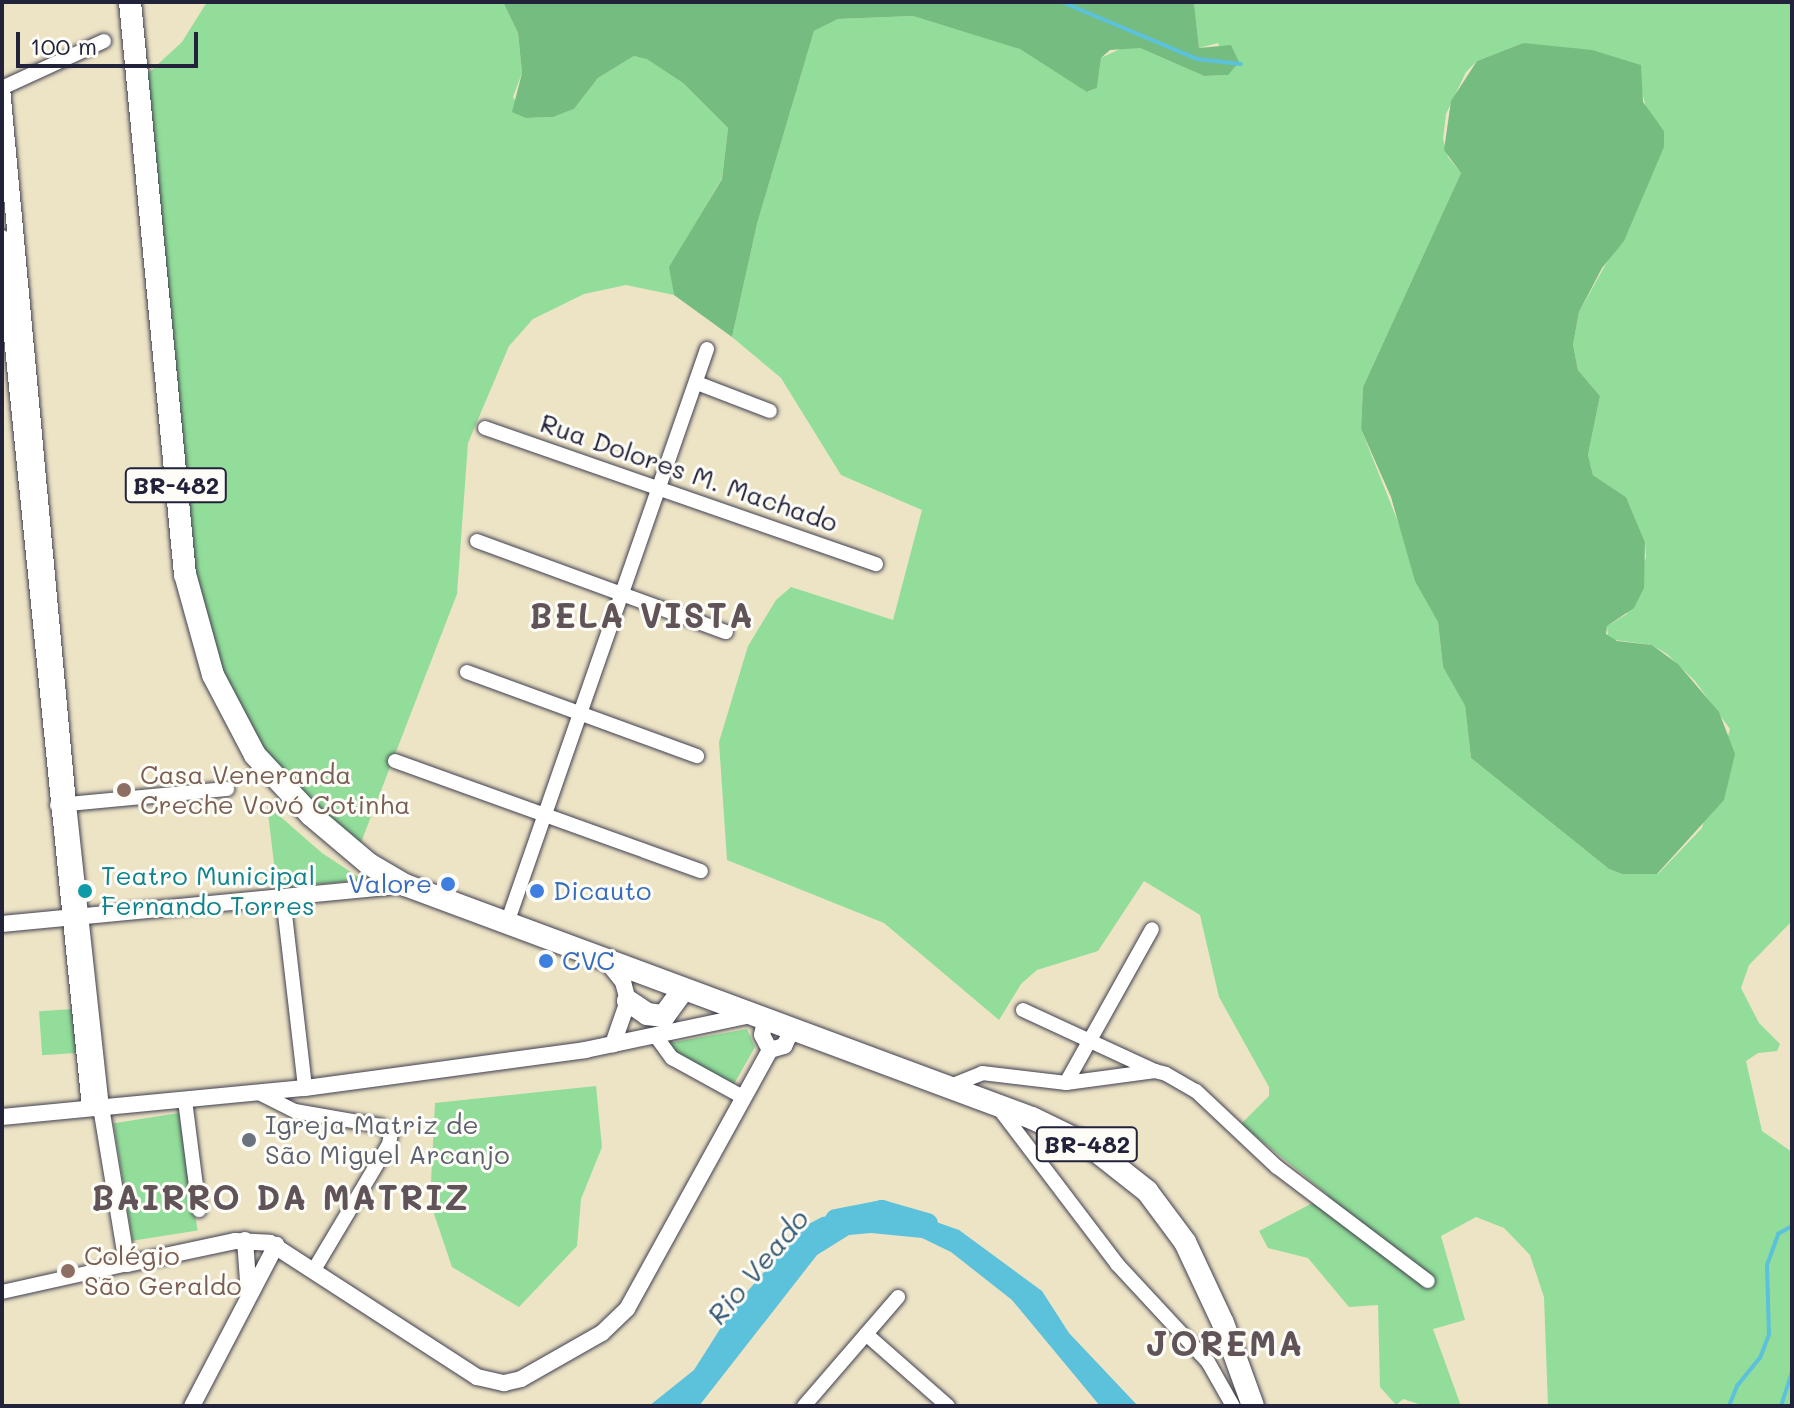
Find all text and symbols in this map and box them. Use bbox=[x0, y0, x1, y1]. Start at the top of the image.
scale bar bbox=[20, 16, 202, 66]
text: 100 m bbox=[30, 30, 97, 61]
street label: Rua Dolores M. Machado bbox=[536, 407, 842, 539]
road number: BR-482 bbox=[124, 465, 228, 505]
district label: BELA VISTA bbox=[529, 595, 755, 635]
place label: Casa Veneranda Creche Vovó Cotinha bbox=[140, 759, 410, 820]
marker: Casa Veneranda Creche Vovó Cotinha bbox=[115, 781, 133, 799]
place label: Teatro Municipal Fernando Torres bbox=[101, 860, 315, 922]
place label: Valore bbox=[348, 868, 432, 900]
marker: Valore bbox=[439, 875, 457, 893]
place label: Dicauto bbox=[553, 875, 651, 907]
marker: Teatro Municipal Fernando Torres bbox=[76, 882, 94, 900]
marker: Dicauto bbox=[528, 882, 546, 900]
place label: CVC bbox=[562, 945, 615, 977]
marker: CVC bbox=[537, 952, 555, 970]
place label: Igreja Matriz de São Miguel Arcanjo bbox=[265, 1109, 510, 1170]
road number: BR-482 bbox=[1035, 1124, 1139, 1164]
marker: Igreja Matriz de São Miguel Arcanjo bbox=[240, 1131, 258, 1149]
district label: BAIRRO DA MATRIZ bbox=[91, 1177, 471, 1217]
water label: Rio Veado bbox=[699, 1202, 815, 1330]
place label: Colégio São Geraldo bbox=[84, 1240, 242, 1302]
marker: Colégio São Geraldo bbox=[59, 1262, 77, 1280]
district label: JOREMA bbox=[1146, 1323, 1304, 1363]

